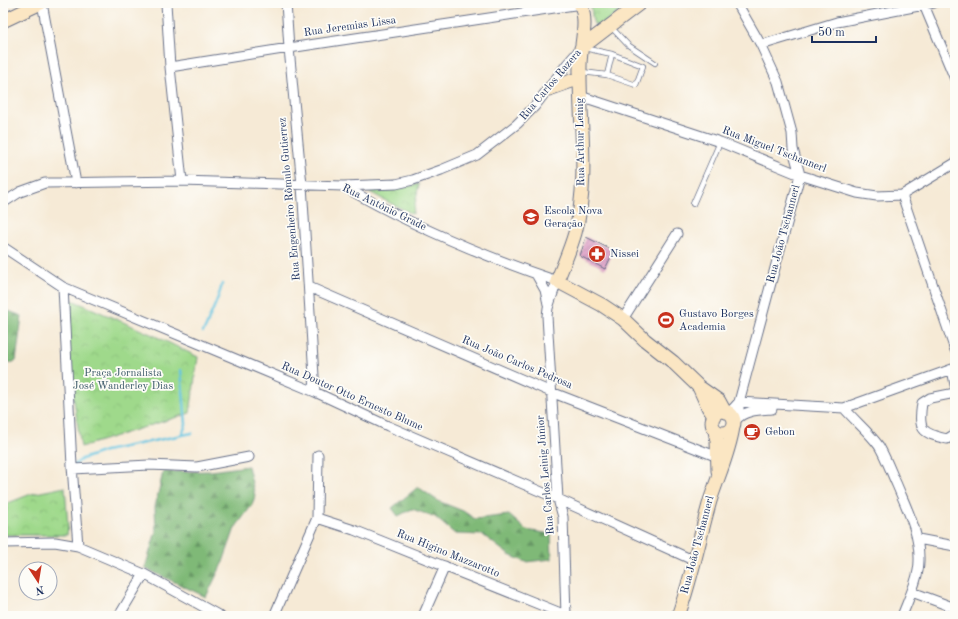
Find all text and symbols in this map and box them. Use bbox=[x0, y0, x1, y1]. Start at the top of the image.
street label: Rua Jeremias Lissa bbox=[303, 15, 397, 39]
scale bar bbox=[812, 18, 876, 44]
text: 50 m bbox=[818, 26, 845, 39]
street label: Rua Carlos Razera bbox=[518, 47, 584, 123]
street label: Rua Arthur Leinig bbox=[575, 97, 587, 186]
street label: Rua Engenheiro Rômulo Gutierrez bbox=[277, 117, 303, 281]
street label: Rua Miguel Tschannerl bbox=[720, 125, 828, 175]
street label: Rua Antônio Grade bbox=[340, 183, 428, 233]
street label: Rua João Tschannerl bbox=[766, 184, 802, 284]
place label: Escola Nova Geração bbox=[544, 206, 603, 230]
school or university icon: Escola Nova Geração bbox=[521, 207, 541, 227]
pharmacy icon: Nissei bbox=[587, 244, 607, 264]
place label: Nissei bbox=[610, 249, 639, 260]
place label: Gustavo Borges Academia bbox=[679, 309, 754, 333]
sports icon: Gustavo Borges Academia bbox=[656, 310, 676, 330]
street label: Rua João Carlos Pedrosa bbox=[460, 335, 574, 392]
street label: Rua Doutor Otto Ernesto Blume bbox=[280, 361, 424, 433]
park label: Praça Jornalista José Wanderley Dias bbox=[73, 368, 174, 392]
street label: Rua Carlos Leinig Júnior bbox=[535, 414, 557, 535]
cafe icon: Gebon bbox=[742, 422, 762, 442]
place label: Gebon bbox=[765, 427, 795, 438]
street label: Rua João Tschannerl bbox=[680, 495, 716, 595]
street label: Rua Higino Mazzarotto bbox=[395, 528, 501, 580]
north arrow bbox=[18, 561, 58, 601]
text: N bbox=[34, 583, 45, 596]

